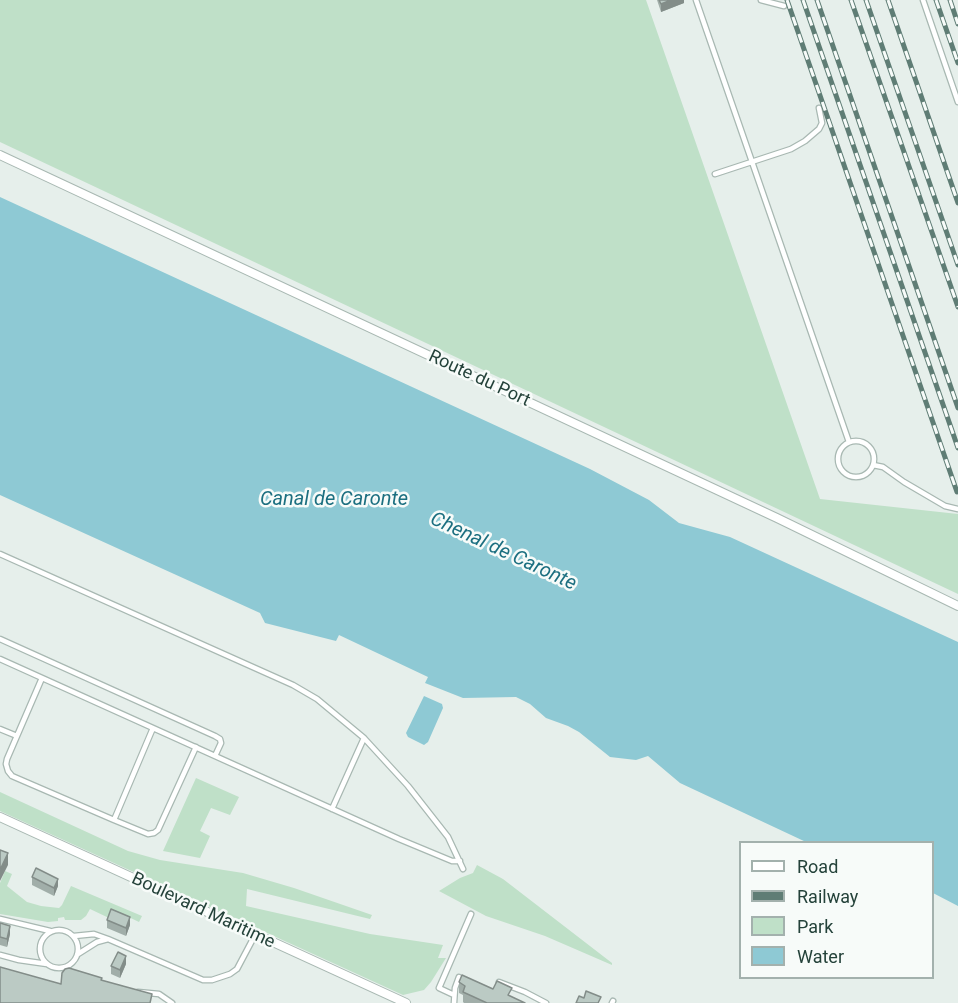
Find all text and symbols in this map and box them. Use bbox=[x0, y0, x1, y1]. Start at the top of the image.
street label: Route du Port bbox=[425, 346, 533, 412]
water label: Canal de Caronte bbox=[260, 488, 408, 512]
water label: Chenal de Caronte bbox=[426, 508, 580, 596]
legend bbox=[739, 841, 934, 979]
text: Road bbox=[797, 856, 838, 877]
street label: Boulevard Maritime bbox=[128, 868, 278, 954]
text: Railway bbox=[797, 886, 858, 907]
text: Park bbox=[797, 916, 833, 937]
text: Water bbox=[797, 946, 844, 967]

